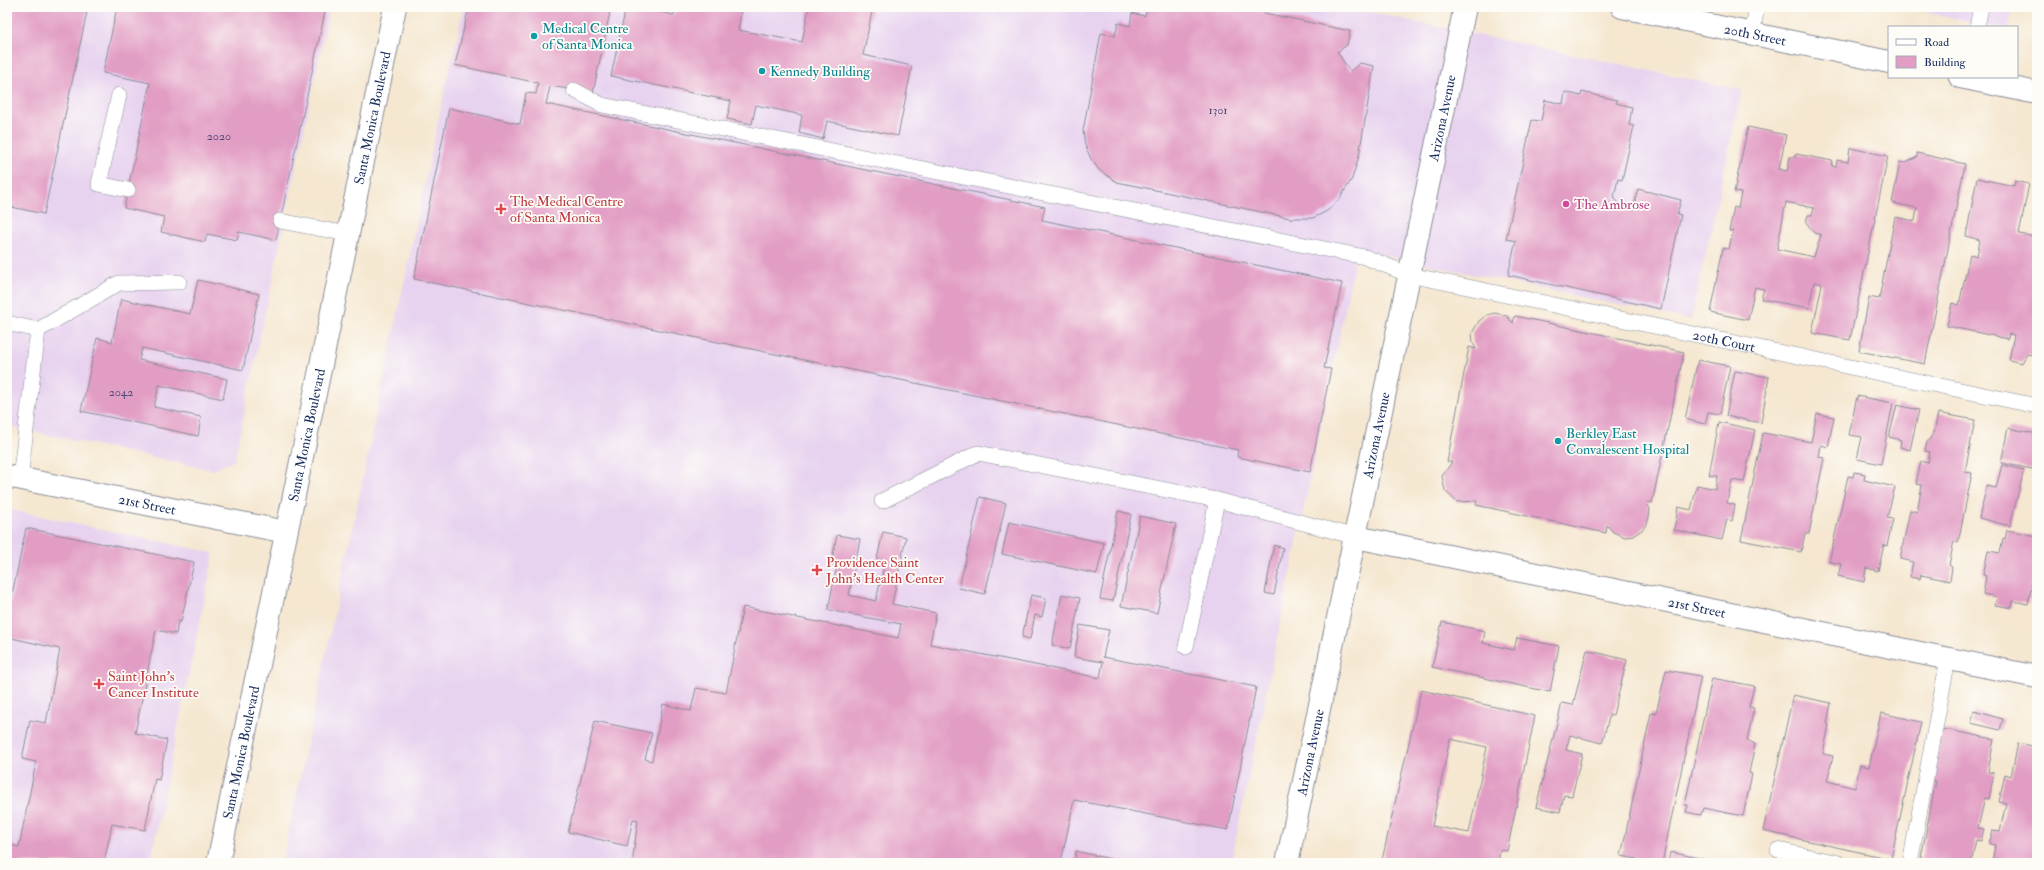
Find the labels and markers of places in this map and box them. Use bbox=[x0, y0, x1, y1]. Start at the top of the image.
place label: Medical Centre of Santa Monica bbox=[542, 20, 633, 53]
marker: Medical Centre of Santa Monica bbox=[529, 31, 539, 41]
place label: Kennedy Building bbox=[770, 63, 871, 81]
marker: Kennedy Building bbox=[757, 66, 767, 76]
place label: The Medical Centre of Santa Monica bbox=[510, 193, 623, 226]
place label: The Ambrose bbox=[1574, 196, 1650, 213]
marker: The Ambrose bbox=[1561, 199, 1571, 209]
marker: The Medical Centre of Santa Monica bbox=[495, 203, 507, 215]
place label: Berkley East Convalescent Hospital bbox=[1566, 425, 1690, 459]
marker: Berkley East Convalescent Hospital bbox=[1553, 436, 1563, 446]
place label: Providence Saint John's Health Center bbox=[825, 554, 945, 587]
marker: Providence Saint John's Health Center bbox=[811, 564, 823, 576]
place label: Saint John's Cancer Institute bbox=[108, 668, 199, 701]
marker: Saint John's Cancer Institute bbox=[93, 678, 105, 690]

